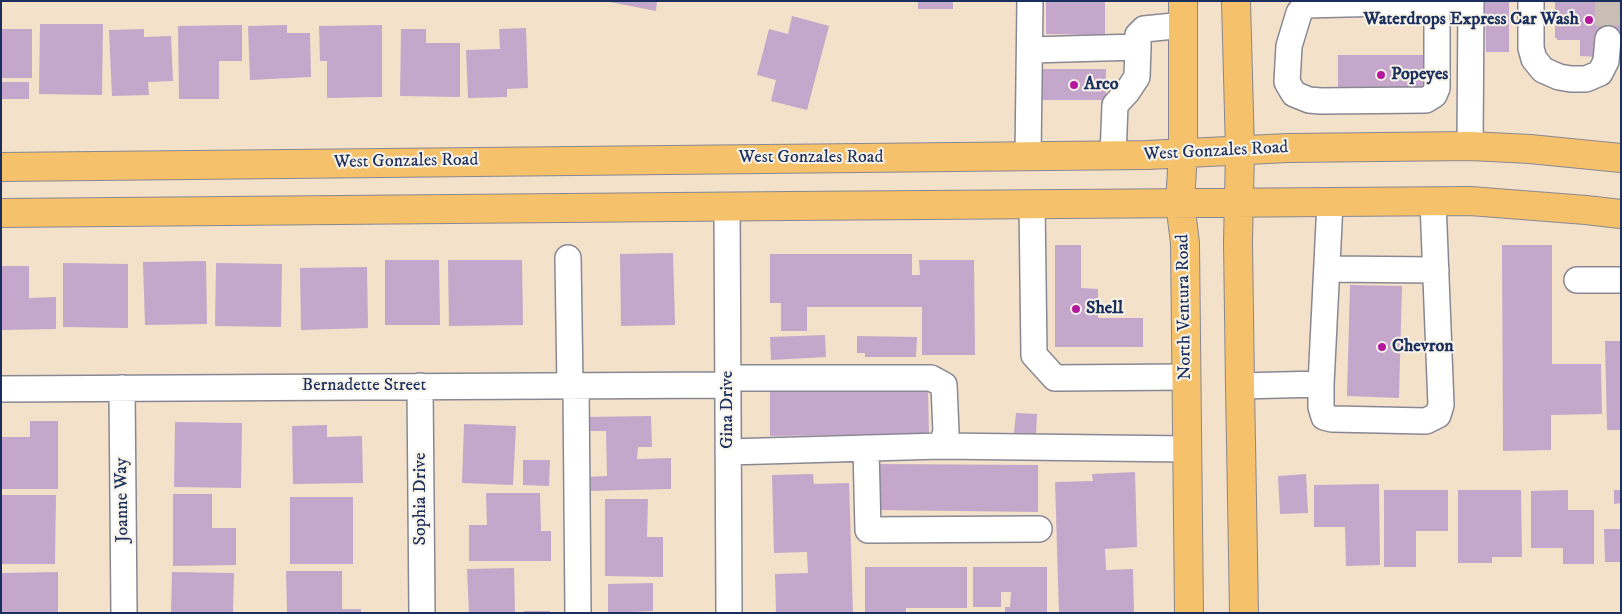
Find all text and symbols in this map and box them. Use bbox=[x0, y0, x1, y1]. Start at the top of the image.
place label: Waterdrops Express Car Wash bbox=[1363, 9, 1579, 31]
marker: Waterdrops Express Car Wash bbox=[1583, 14, 1595, 26]
place label: Popeyes bbox=[1391, 64, 1448, 86]
marker: Popeyes bbox=[1375, 69, 1387, 81]
place label: Arco bbox=[1084, 74, 1119, 96]
marker: Arco bbox=[1068, 79, 1080, 91]
street label: West Gonzales Road bbox=[1143, 137, 1289, 167]
street label: West Gonzales Road bbox=[739, 147, 883, 169]
street label: West Gonzales Road bbox=[333, 150, 479, 174]
street label: North Ventura Road bbox=[1173, 234, 1197, 380]
place label: Shell bbox=[1086, 298, 1123, 320]
marker: Shell bbox=[1070, 303, 1082, 315]
place label: Chevron bbox=[1392, 336, 1454, 358]
marker: Chevron bbox=[1376, 341, 1388, 353]
street label: Gina Drive bbox=[717, 371, 739, 449]
street label: Bernadette Street bbox=[302, 375, 426, 397]
street label: Sophia Drive bbox=[410, 453, 432, 545]
street label: Joanne Way bbox=[111, 457, 135, 543]

